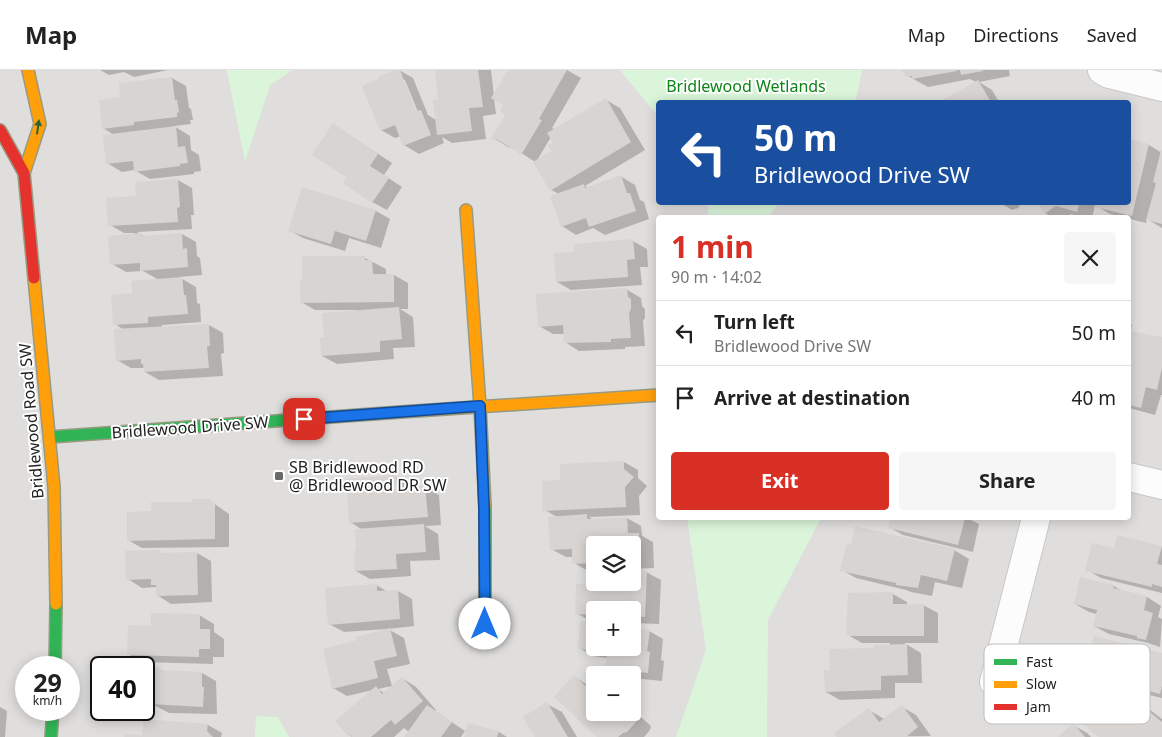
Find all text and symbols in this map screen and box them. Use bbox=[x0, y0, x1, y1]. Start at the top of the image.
text: Map bbox=[25, 18, 77, 51]
text: Map bbox=[908, 23, 945, 47]
text: Directions bbox=[973, 23, 1059, 47]
text: Saved bbox=[1087, 23, 1137, 47]
park label: Bridlewood Wetlands bbox=[666, 75, 826, 97]
text: 50 m bbox=[754, 114, 837, 161]
one-way arrow bbox=[34, 119, 42, 135]
icon: left bbox=[671, 120, 736, 185]
text: Bridlewood Drive SW bbox=[754, 159, 970, 189]
text: 1 min bbox=[671, 226, 754, 267]
button: close bbox=[1064, 232, 1116, 284]
text: 90 m · 14:02 bbox=[671, 266, 762, 288]
text: Turn left bbox=[714, 309, 795, 335]
icon: left bbox=[671, 319, 699, 347]
text: 50 m bbox=[1072, 320, 1116, 346]
text: Bridlewood Drive SW bbox=[714, 335, 871, 357]
street label: Bridlewood Road SW bbox=[13, 342, 49, 500]
icon: arrive bbox=[671, 384, 699, 412]
text: Arrive at destination bbox=[714, 385, 910, 411]
text: 40 m bbox=[1072, 385, 1116, 411]
pin bbox=[283, 398, 325, 440]
icon: arrive bbox=[290, 405, 318, 433]
street label: Bridlewood Drive SW bbox=[111, 411, 269, 443]
button: Exit bbox=[671, 452, 889, 510]
button: Share bbox=[899, 452, 1116, 510]
place label: SB Bridlewood RD @ Bridlewood DR SW bbox=[289, 456, 447, 496]
marker: SB Bridlewood RD @ Bridlewood DR SW bbox=[273, 470, 285, 482]
map controls bbox=[586, 536, 641, 721]
button: layers bbox=[586, 536, 641, 591]
position arrow bbox=[458, 597, 510, 649]
button: + bbox=[586, 601, 641, 656]
legend bbox=[984, 644, 1150, 724]
text: Fast bbox=[1026, 652, 1053, 671]
speed limit sign: 40 bbox=[90, 656, 155, 721]
text: 29 bbox=[33, 665, 62, 699]
button: − bbox=[586, 666, 641, 721]
text: Slow bbox=[1026, 674, 1057, 693]
text: km/h bbox=[33, 692, 62, 709]
text: Jam bbox=[1024, 697, 1051, 716]

